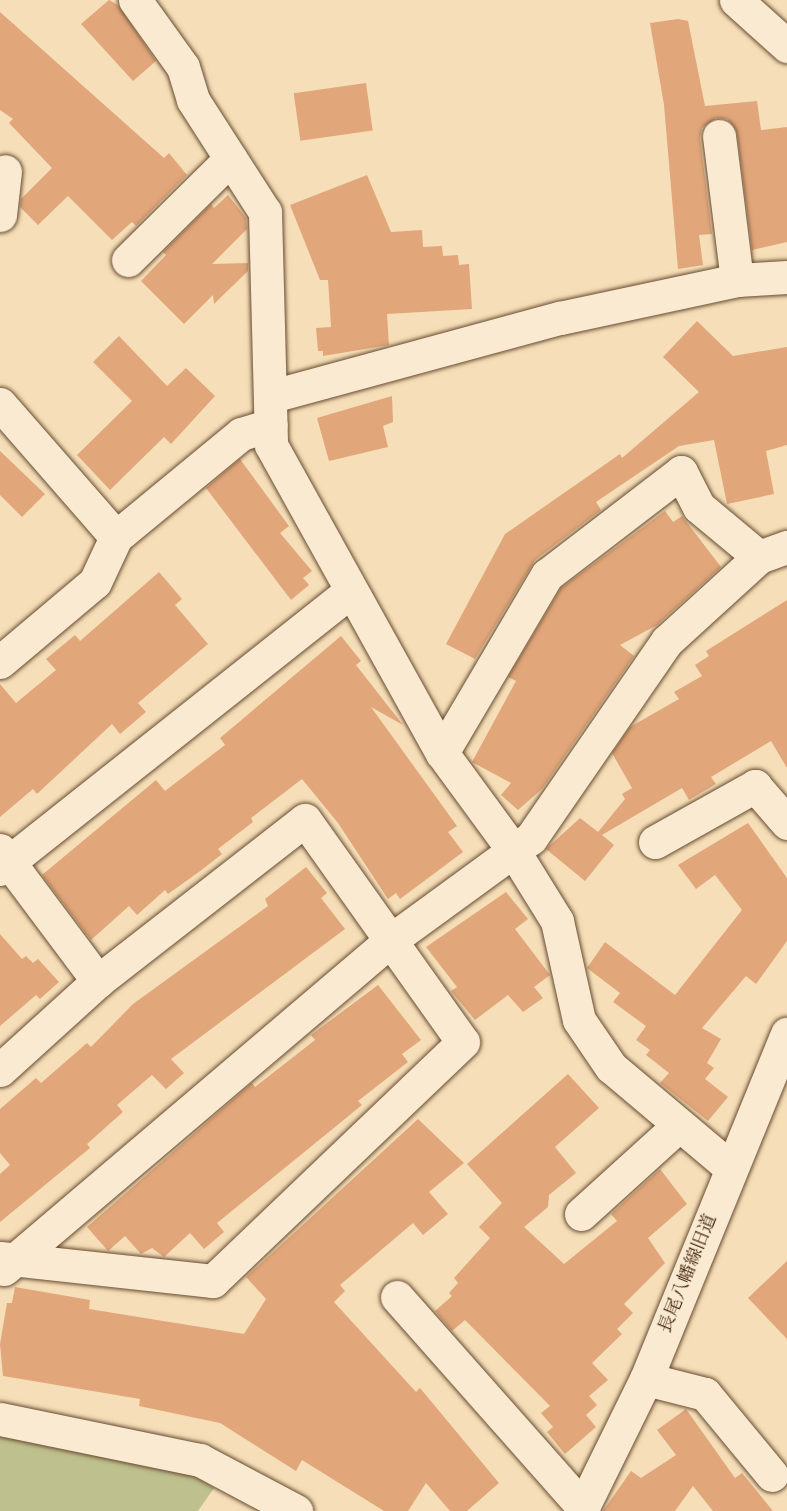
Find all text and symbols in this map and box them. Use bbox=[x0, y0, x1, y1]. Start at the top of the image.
street label: 長尾八幡線旧道 bbox=[654, 1212, 722, 1336]

